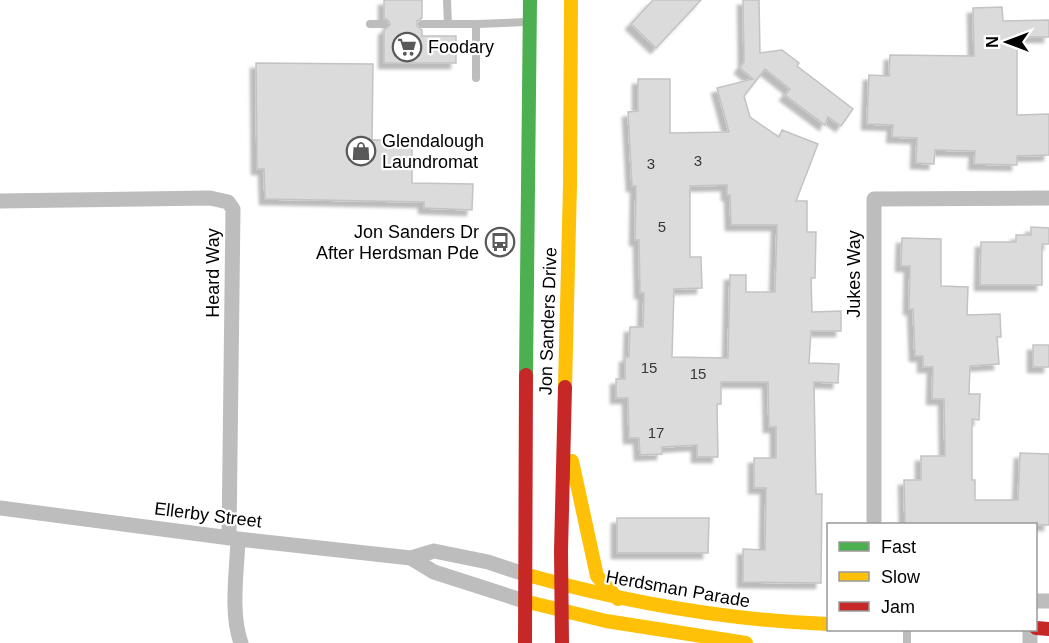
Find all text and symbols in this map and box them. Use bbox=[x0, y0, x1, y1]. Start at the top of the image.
north arrow bbox=[977, 12, 1037, 72]
supermarket icon: Foodary bbox=[391, 31, 423, 63]
text: N bbox=[984, 36, 1001, 48]
place label: Foodary bbox=[428, 37, 494, 57]
place label: Glendalough Laundromat bbox=[382, 131, 484, 172]
shop icon: Glendalough Laundromat bbox=[345, 135, 377, 167]
house number: 3 bbox=[694, 152, 702, 169]
house number: 3 bbox=[647, 155, 655, 172]
house number: 5 bbox=[658, 218, 666, 235]
place label: Jon Sanders Dr After Herdsman Pde bbox=[316, 222, 479, 263]
bus stop icon: Jon Sanders Dr After Herdsman Pde bbox=[484, 226, 516, 258]
street label: Heard Way bbox=[203, 228, 223, 318]
street label: Jukes Way bbox=[844, 230, 864, 318]
street label: Jon Sanders Drive bbox=[535, 247, 561, 395]
house number: 15 bbox=[641, 359, 657, 376]
house number: 15 bbox=[690, 365, 706, 382]
house number: 17 bbox=[648, 424, 664, 441]
street label: Ellerby Street bbox=[153, 498, 263, 532]
legend bbox=[827, 523, 1037, 631]
text: Fast bbox=[881, 537, 916, 557]
street label: Herdsman Parade bbox=[604, 566, 752, 612]
text: Slow bbox=[881, 567, 921, 587]
text: Jam bbox=[881, 597, 915, 617]

